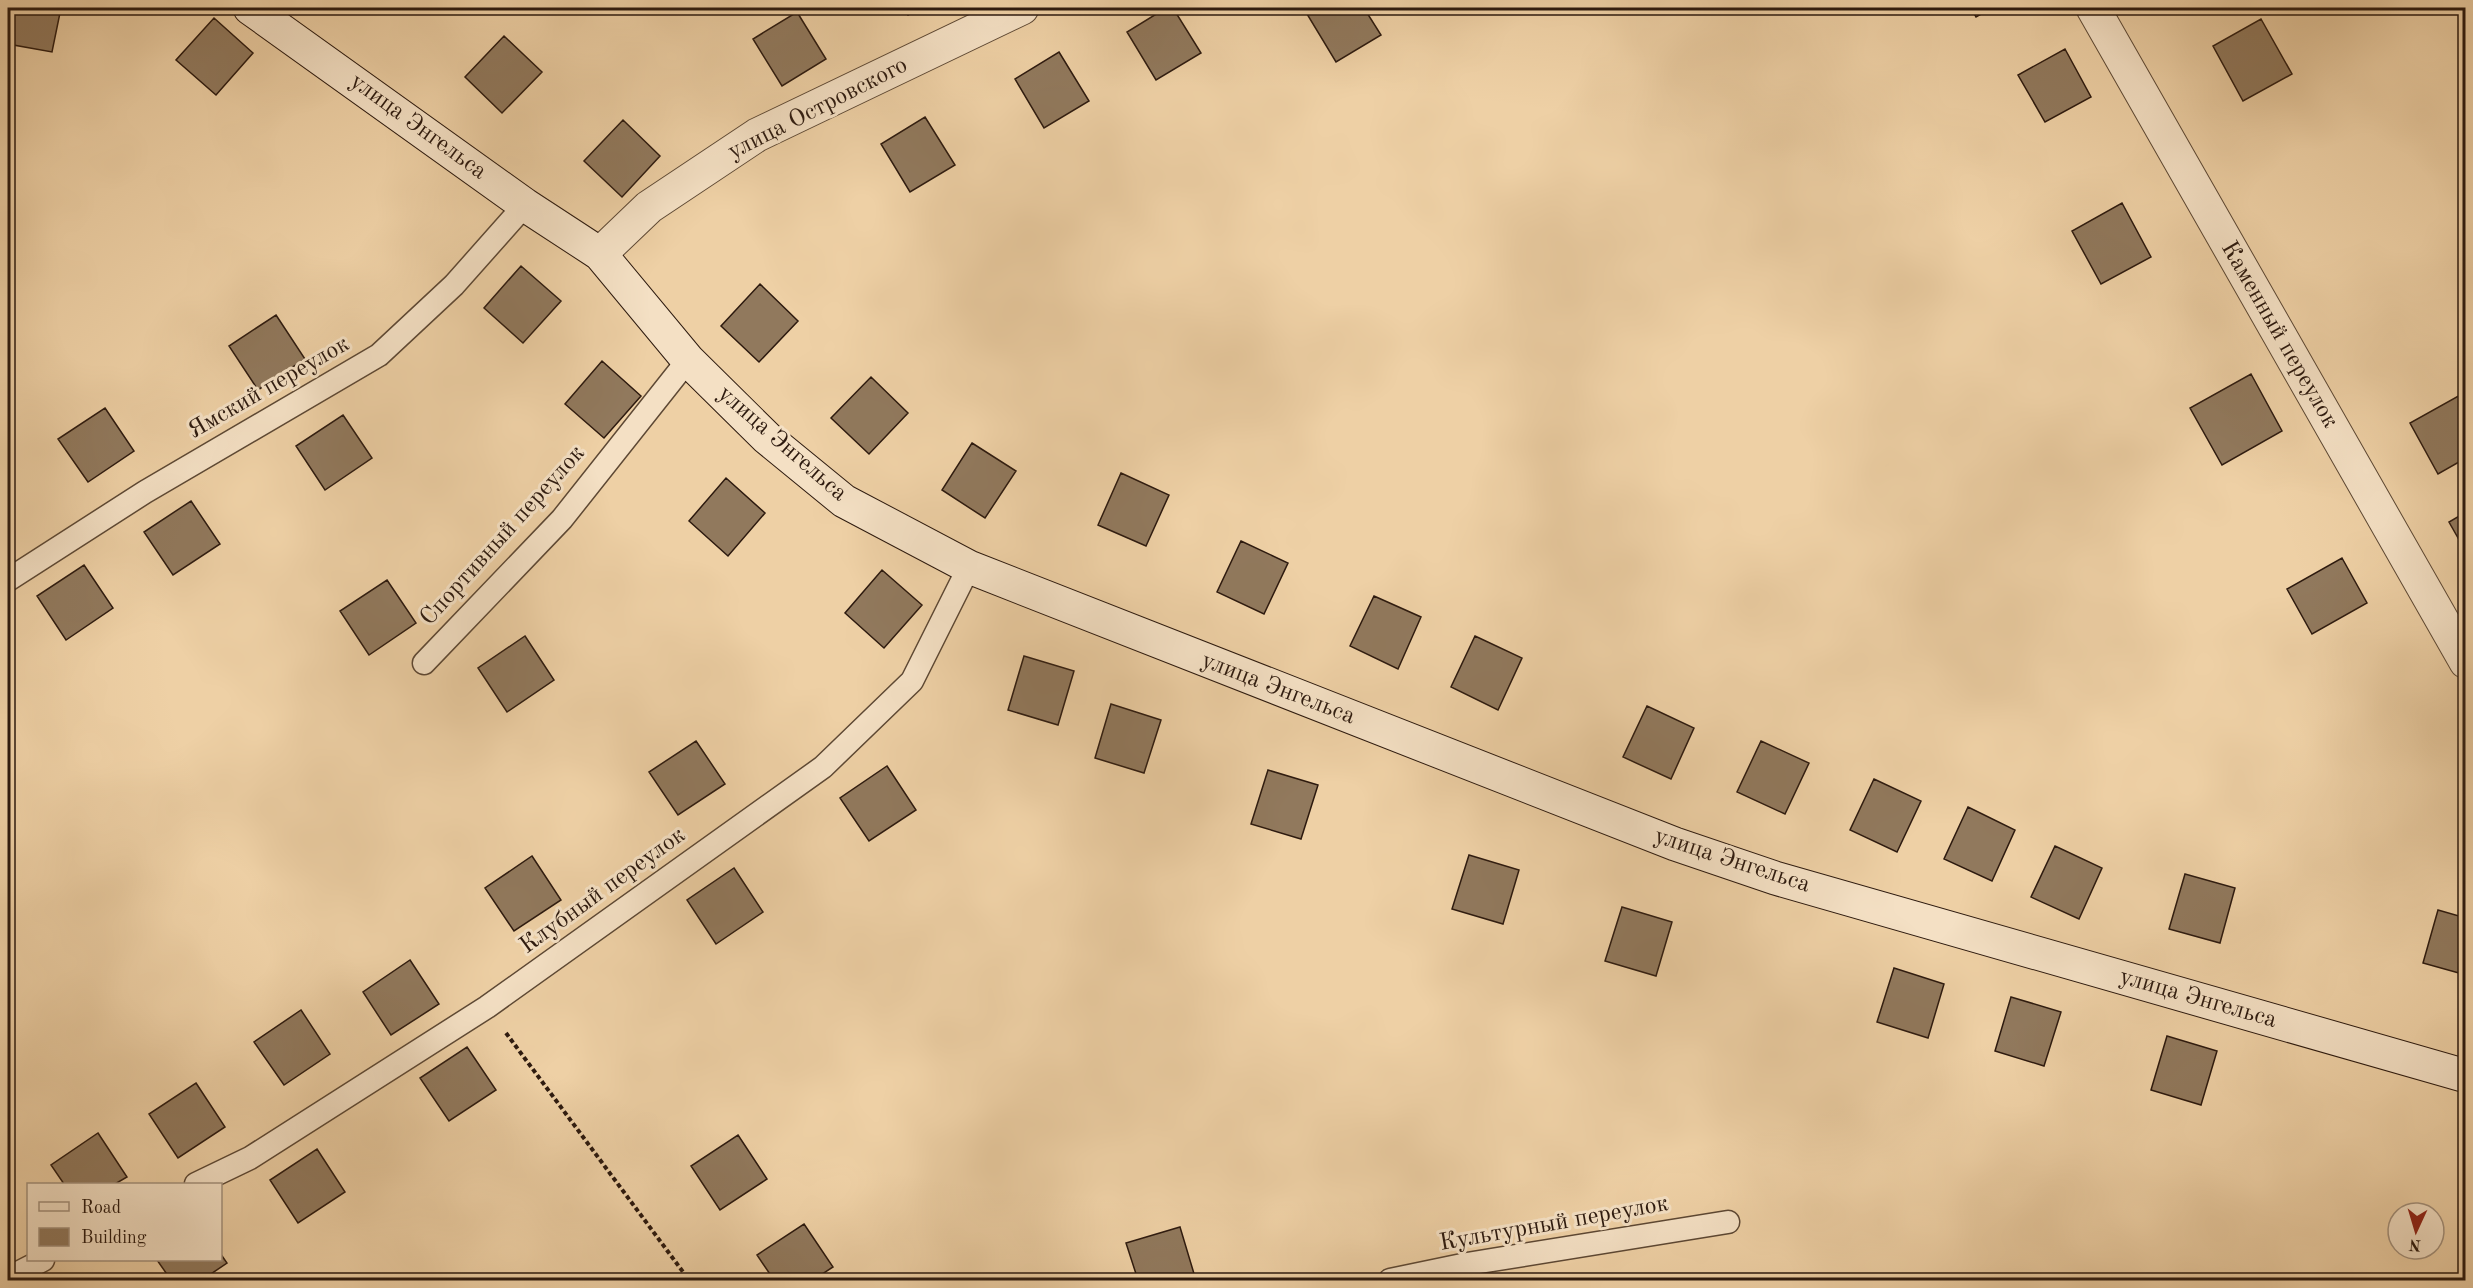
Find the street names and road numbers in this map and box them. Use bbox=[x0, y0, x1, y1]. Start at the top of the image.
street label: улица Островского bbox=[724, 53, 912, 165]
street label: улица Энгельса bbox=[345, 70, 491, 185]
street label: Каменный переулок bbox=[2216, 238, 2342, 432]
street label: Ямский переулок bbox=[184, 332, 354, 444]
street label: улица Энгельса bbox=[713, 382, 851, 506]
street label: Спортивный переулок bbox=[416, 441, 590, 631]
street label: улица Энгельса bbox=[1198, 649, 1358, 729]
street label: Клубный переулок bbox=[516, 823, 690, 959]
street label: улица Энгельса bbox=[1651, 824, 1813, 898]
street label: улица Энгельса bbox=[2117, 965, 2280, 1033]
street label: Культурный переулок bbox=[1438, 1192, 1670, 1256]

